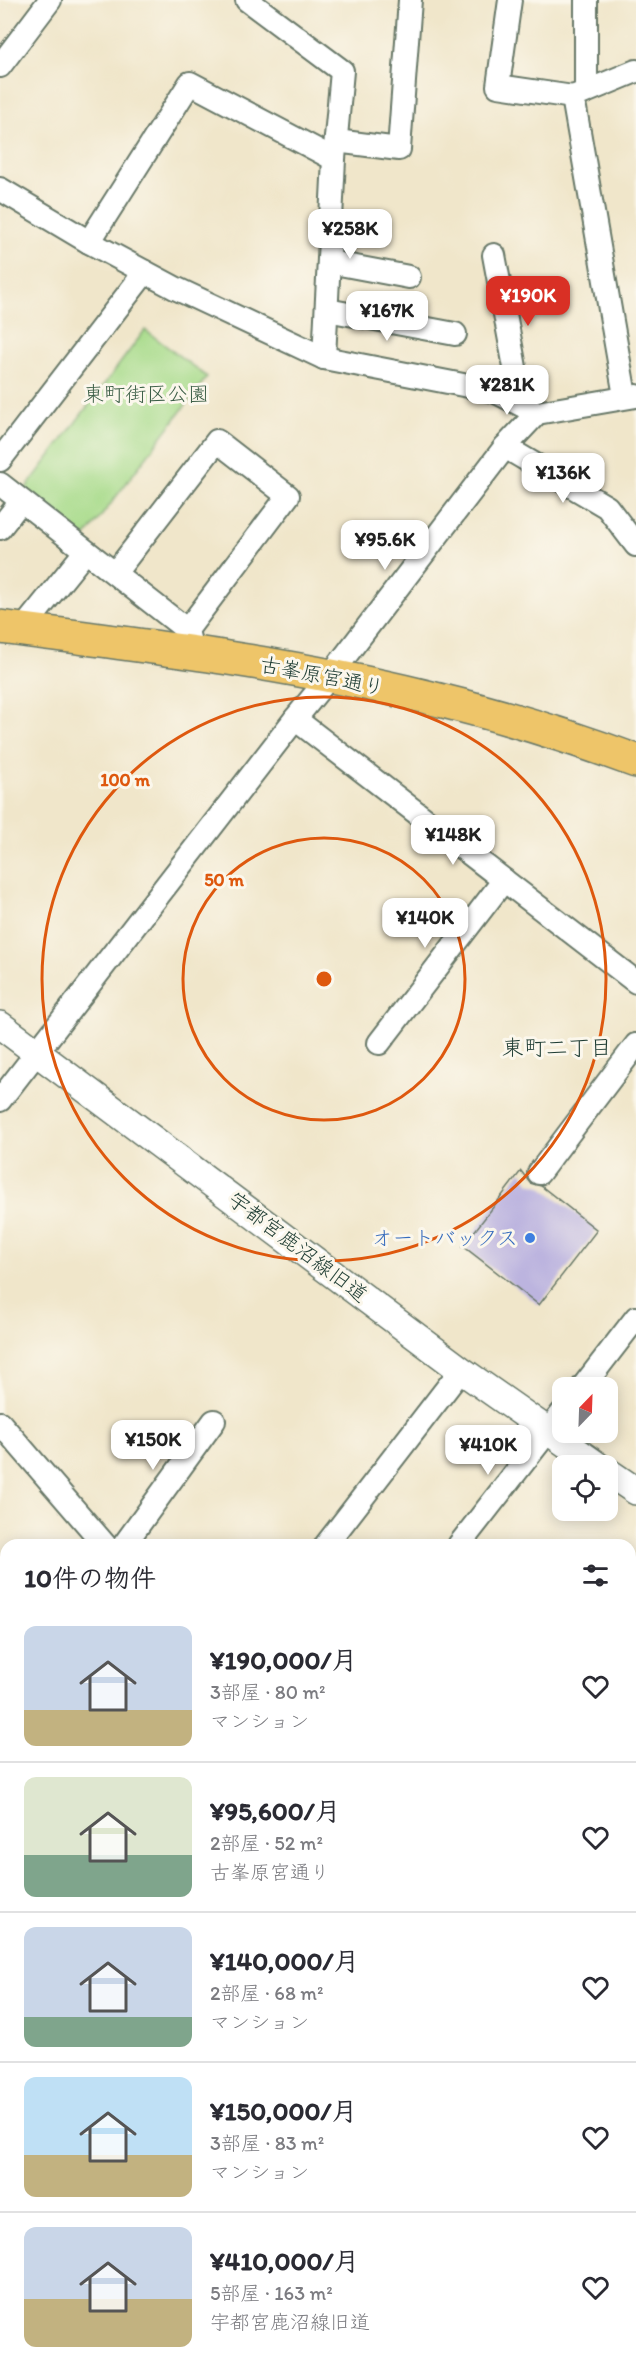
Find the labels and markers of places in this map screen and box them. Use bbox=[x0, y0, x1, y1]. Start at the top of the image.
pin: ¥258K bbox=[308, 209, 392, 260]
pin: ¥190K bbox=[486, 276, 570, 327]
pin: ¥167K bbox=[345, 291, 429, 342]
pin: ¥281K bbox=[465, 365, 549, 416]
pin: ¥136K bbox=[521, 453, 605, 504]
pin: ¥95.6K bbox=[336, 520, 434, 571]
pin: ¥148K bbox=[411, 815, 495, 866]
pin: ¥140K bbox=[383, 898, 467, 949]
centre of rings bbox=[314, 969, 334, 989]
place label: オートバックス bbox=[371, 1225, 518, 1250]
marker: オートバックス bbox=[523, 1231, 537, 1245]
pin: ¥150K bbox=[111, 1420, 195, 1471]
pin: ¥410K bbox=[446, 1425, 530, 1476]

